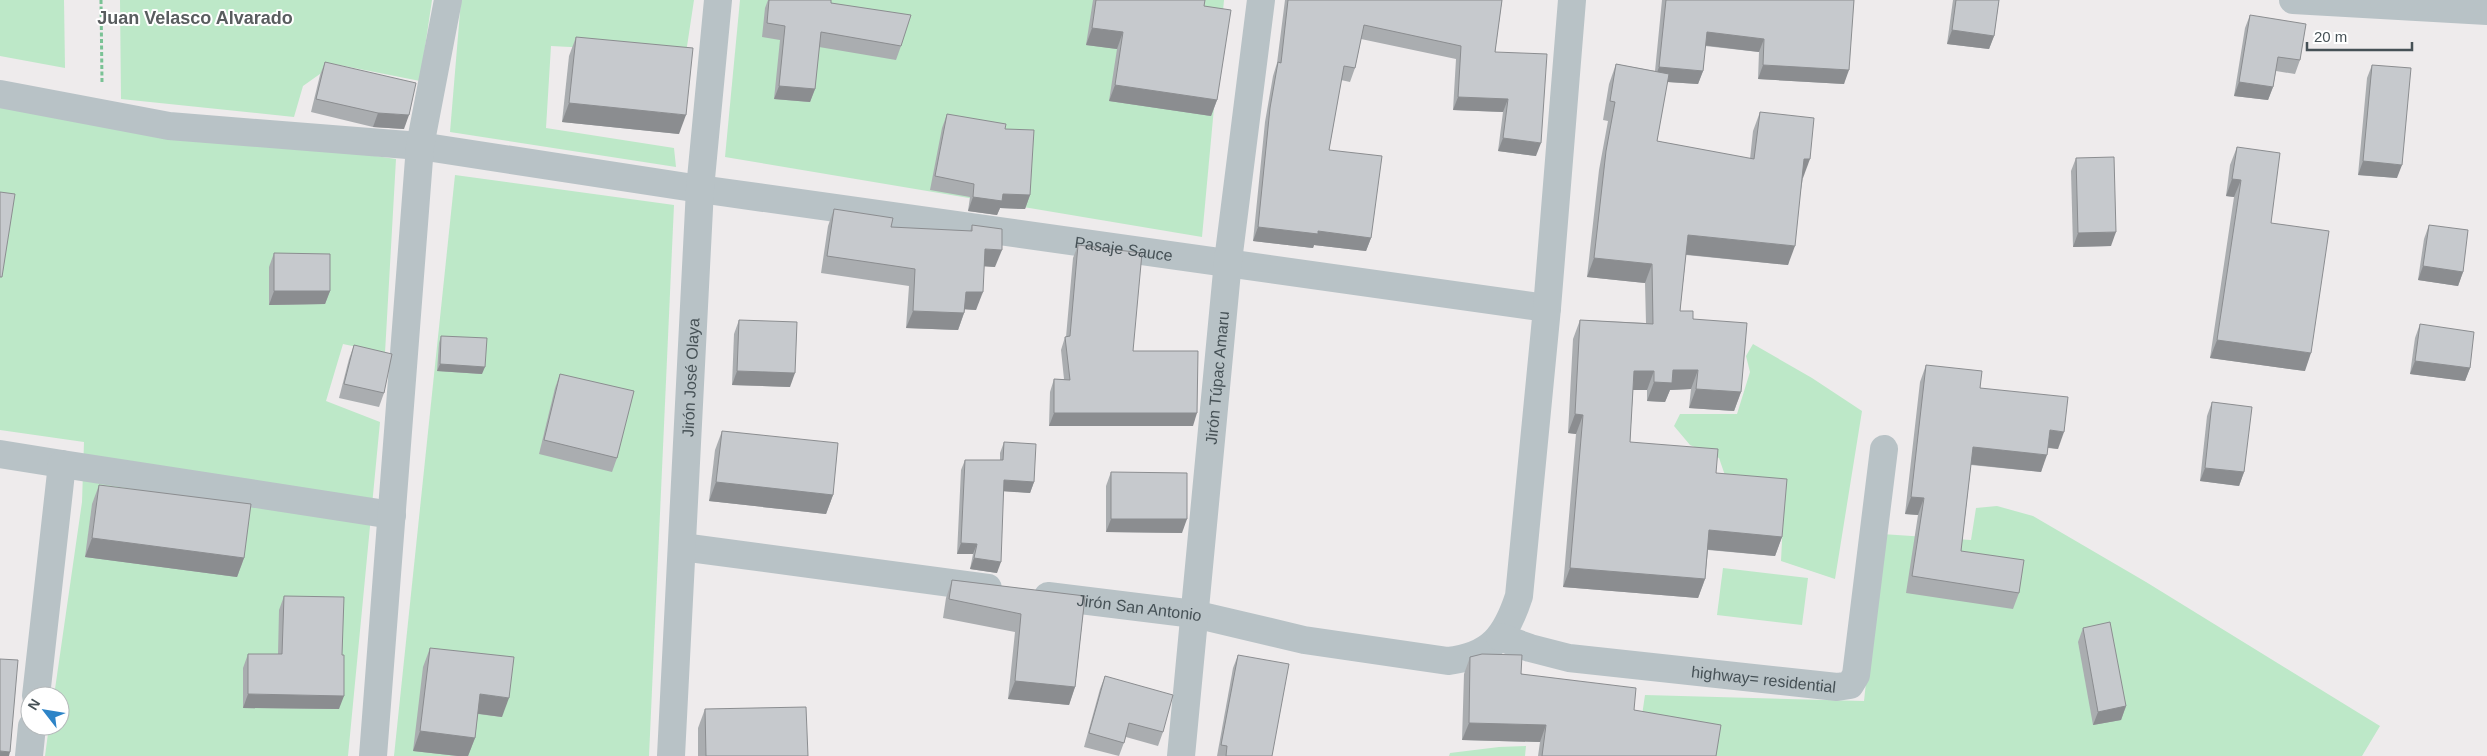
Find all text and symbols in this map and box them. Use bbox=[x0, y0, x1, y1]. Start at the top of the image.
district label: Juan Velasco Alvarado bbox=[97, 8, 293, 28]
scale bar bbox=[2307, 20, 2412, 52]
text: 20 m bbox=[2314, 28, 2347, 45]
street label: Pasaje Sauce bbox=[1074, 234, 1174, 264]
street label: Jirón Túpac Amaru bbox=[1203, 310, 1232, 445]
street label: Jirón José Olaya bbox=[679, 317, 702, 438]
street label: Jirón San Antonio bbox=[1076, 592, 1203, 625]
street label: highway= residential bbox=[1690, 663, 1837, 696]
north arrow bbox=[20, 686, 70, 736]
text: N bbox=[24, 696, 43, 713]

